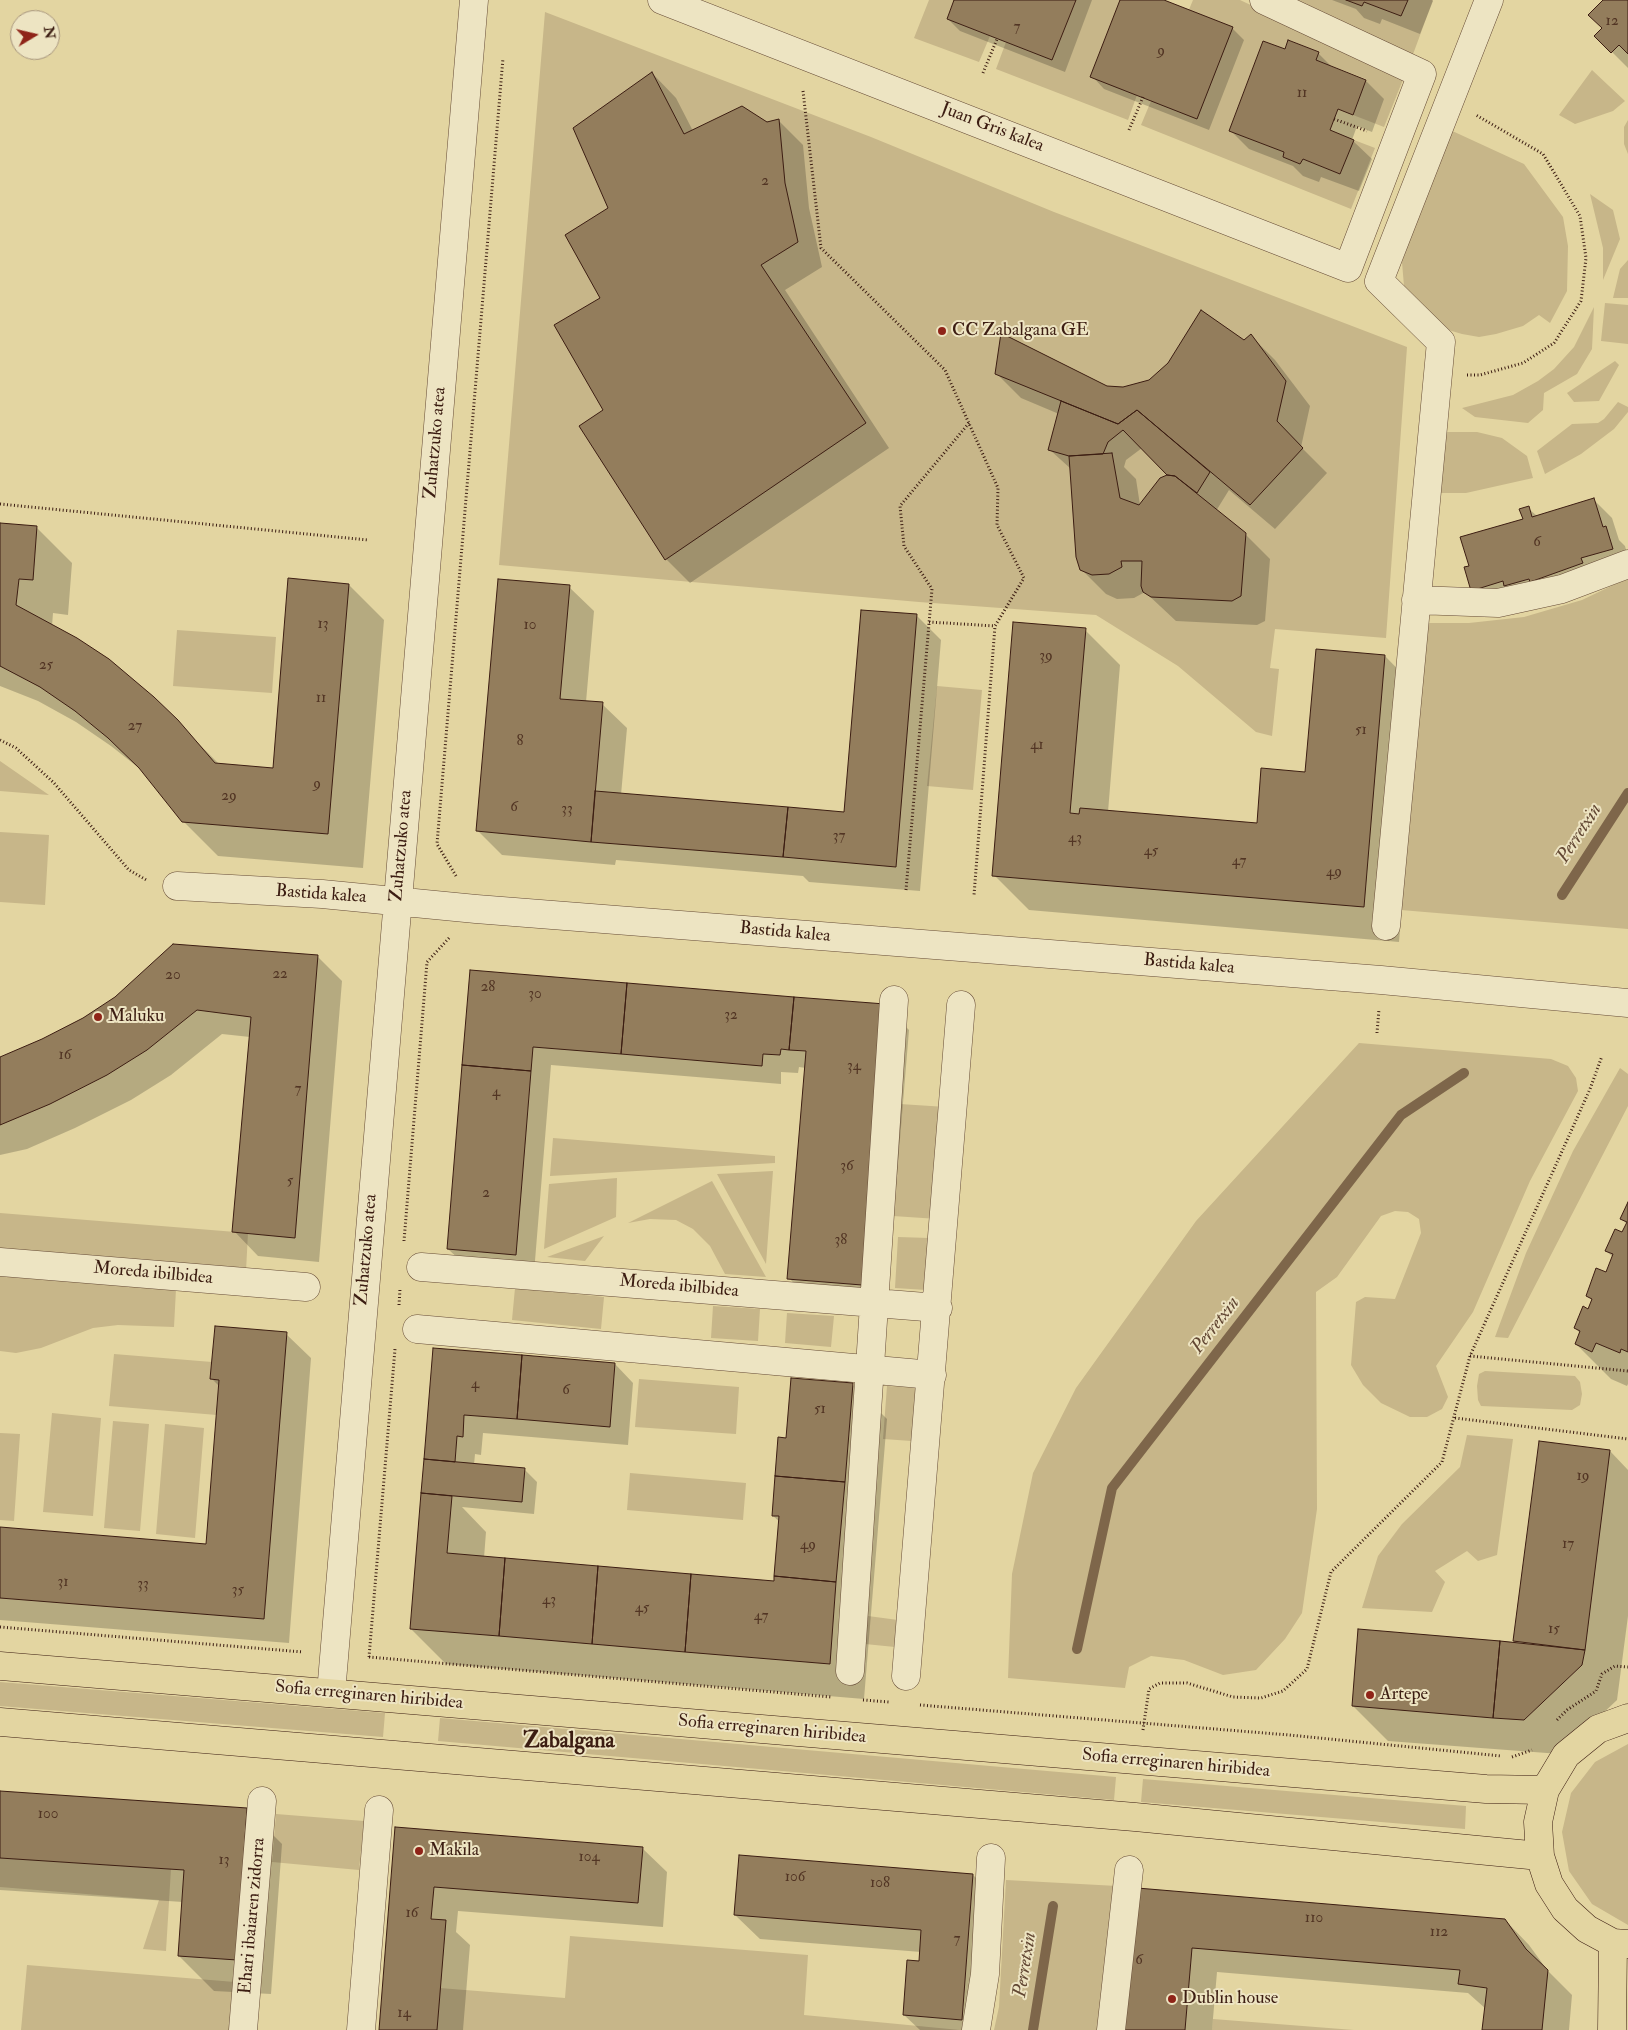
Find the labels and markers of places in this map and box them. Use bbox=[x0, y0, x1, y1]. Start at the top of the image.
place label: CC Zabalgana GE bbox=[952, 320, 1089, 342]
marker: CC Zabalgana GE bbox=[936, 325, 948, 337]
place label: Maluku bbox=[108, 1006, 164, 1028]
marker: Maluku bbox=[92, 1011, 104, 1023]
place label: Artepe bbox=[1380, 1684, 1428, 1706]
marker: Artepe bbox=[1364, 1689, 1376, 1701]
place label: Makila bbox=[429, 1840, 479, 1862]
marker: Makila bbox=[413, 1845, 425, 1857]
place label: Dublin house bbox=[1182, 1988, 1278, 2010]
marker: Dublin house bbox=[1166, 1993, 1178, 2005]

